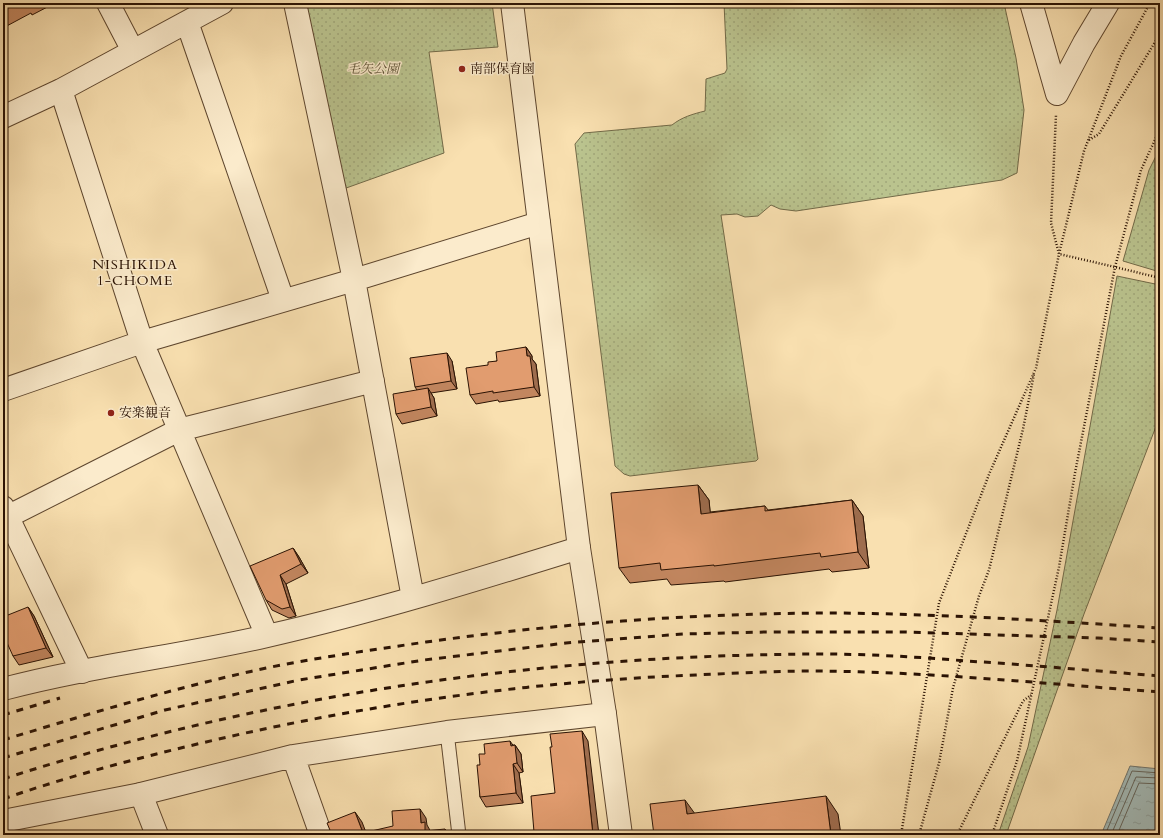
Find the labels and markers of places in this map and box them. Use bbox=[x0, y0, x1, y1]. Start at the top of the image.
place label: 南部保育園 bbox=[470, 60, 535, 78]
marker: 南部保育園 bbox=[457, 64, 467, 74]
place label: 安楽観音 bbox=[119, 404, 171, 422]
marker: 安楽観音 bbox=[106, 408, 116, 418]

